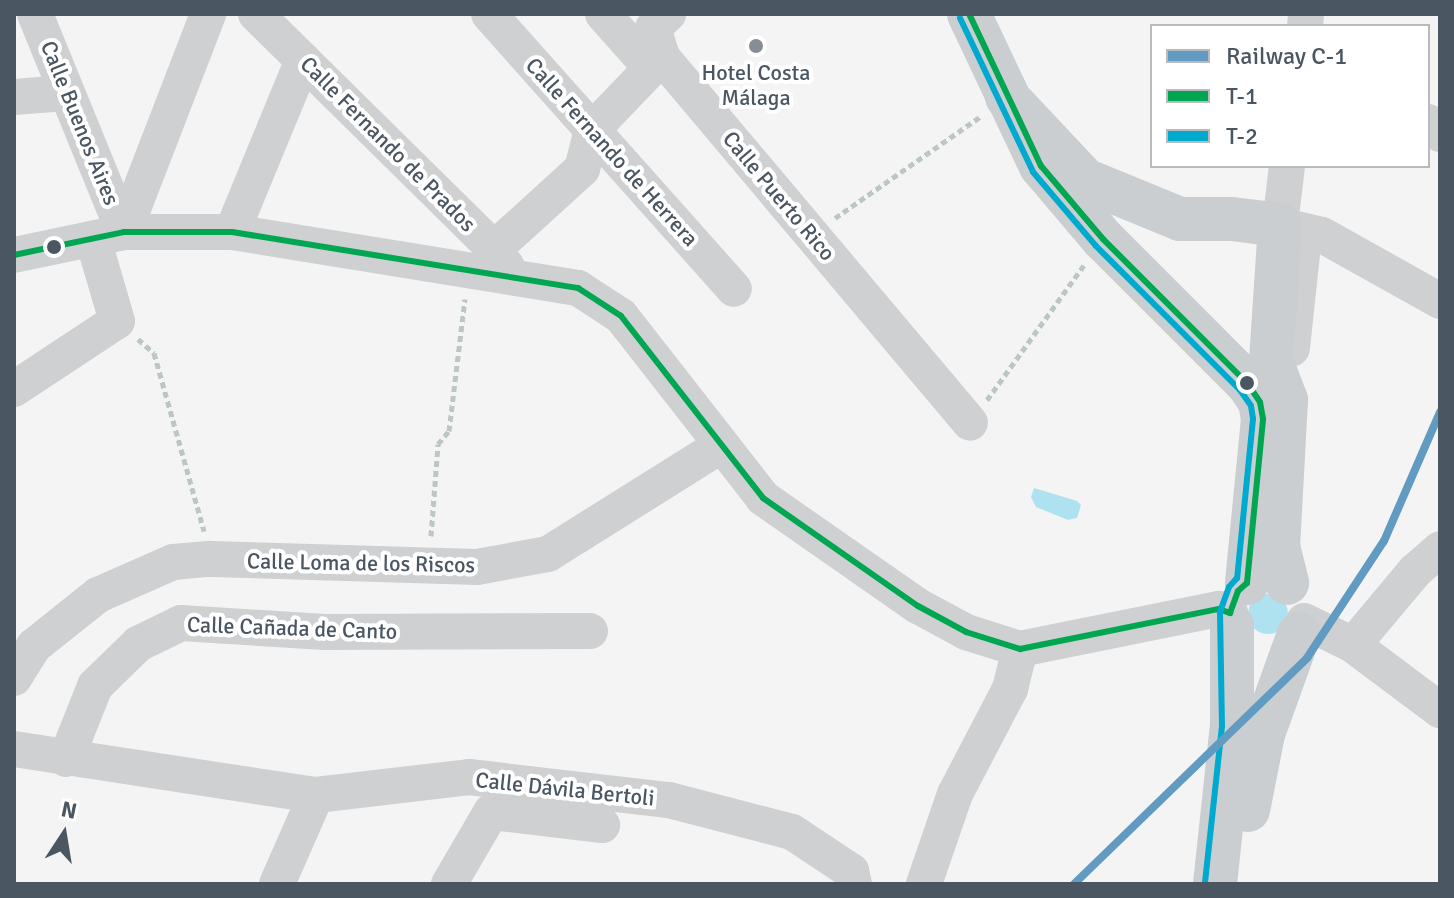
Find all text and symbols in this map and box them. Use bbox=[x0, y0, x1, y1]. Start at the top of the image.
legend bbox=[1150, 24, 1430, 168]
street label: Calle Buenos Aires bbox=[35, 37, 125, 209]
marker: Hotel Costa Málaga bbox=[747, 37, 765, 55]
text: Railway C-1 bbox=[1226, 41, 1347, 71]
street label: Calle Fernando de Prados bbox=[295, 51, 481, 237]
street label: Calle Fernando de Herrera bbox=[520, 52, 704, 252]
place label: Hotel Costa Málaga bbox=[702, 59, 810, 110]
text: T-1 bbox=[1226, 81, 1258, 111]
text: T-2 bbox=[1226, 121, 1258, 151]
street label: Calle Puerto Rico bbox=[717, 126, 841, 266]
unlabelled marker bbox=[46, 239, 62, 255]
unlabelled marker bbox=[1239, 375, 1255, 391]
street label: Calle Loma de los Riscos bbox=[247, 548, 475, 578]
street label: Calle Cañada de Canto bbox=[186, 611, 398, 645]
street label: Calle Dávila Bertoli bbox=[474, 766, 656, 812]
north arrow bbox=[24, 794, 104, 874]
text: N bbox=[59, 795, 79, 825]

